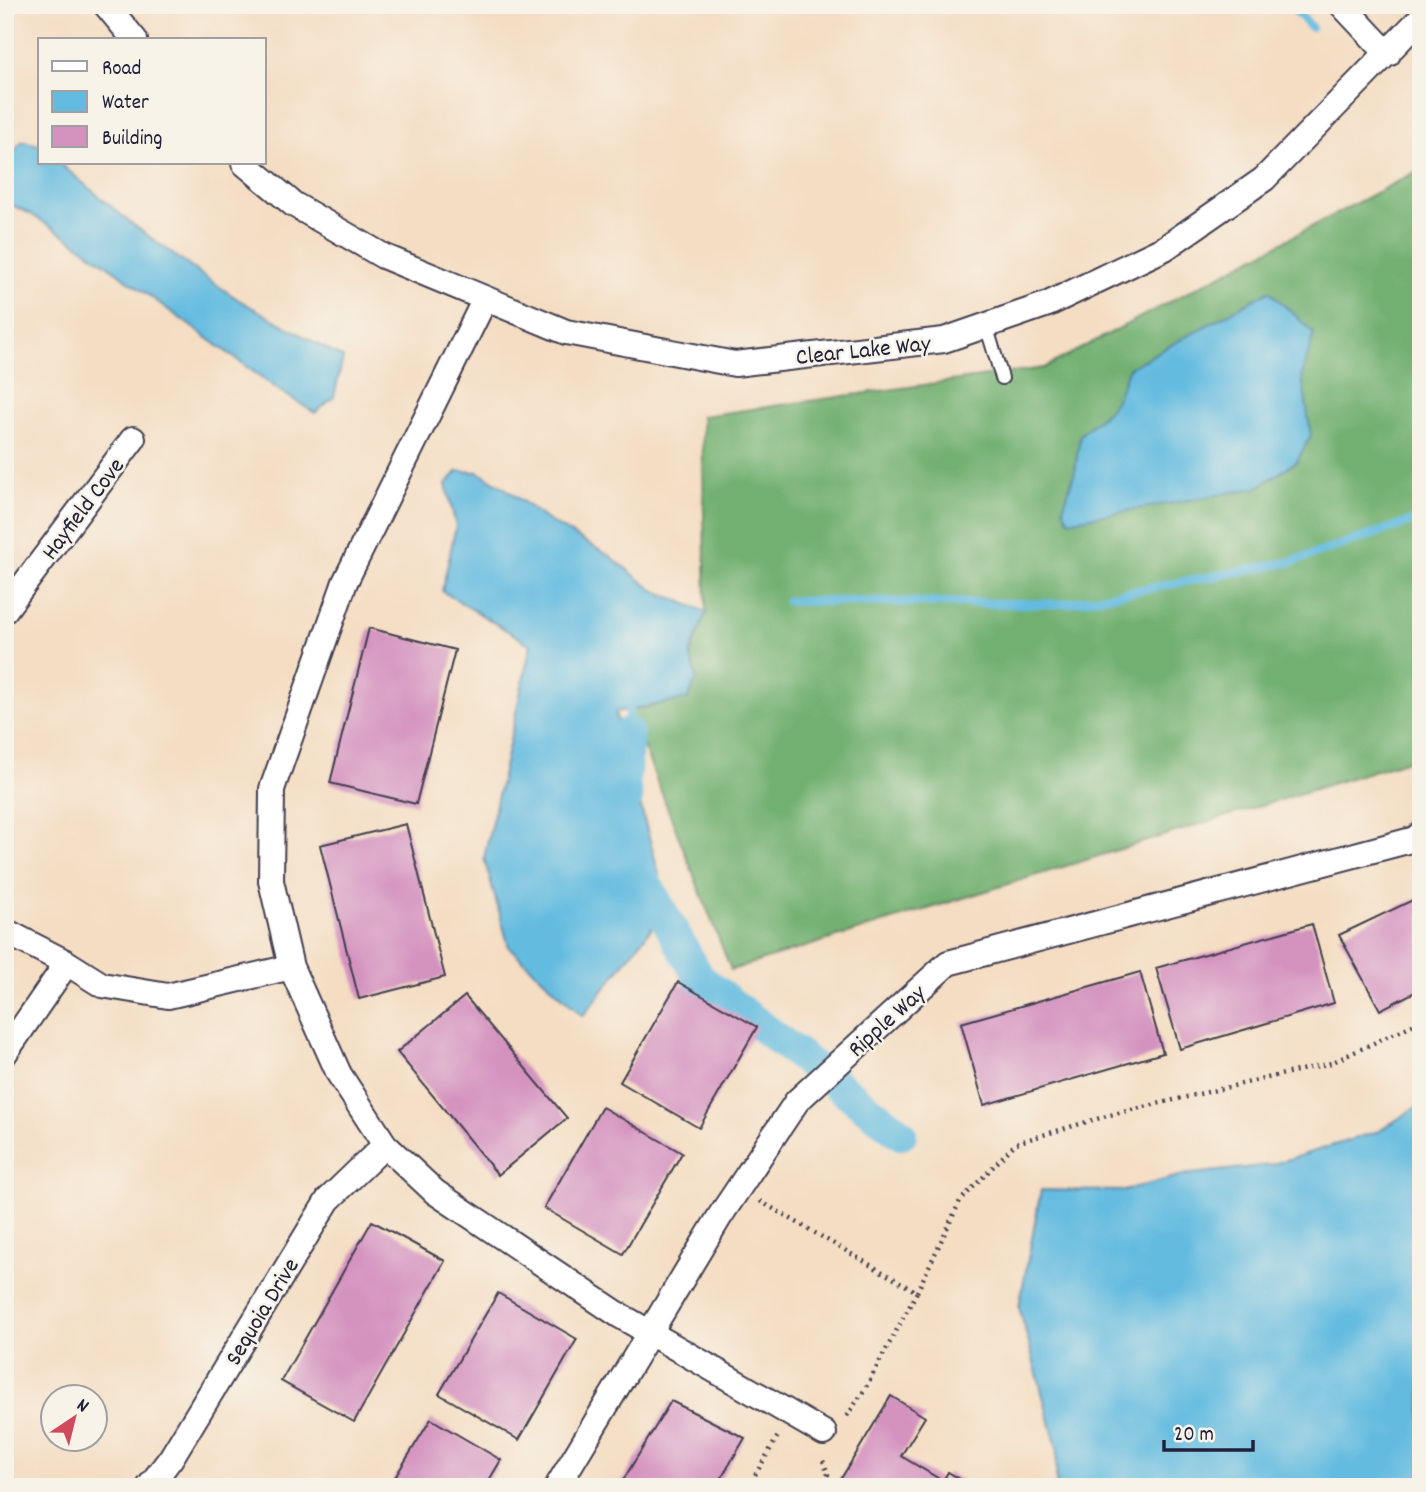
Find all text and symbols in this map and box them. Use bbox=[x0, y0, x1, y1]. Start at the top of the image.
legend bbox=[38, 38, 266, 164]
text: Road bbox=[102, 55, 141, 85]
text: Water bbox=[102, 89, 149, 119]
text: Building bbox=[102, 125, 162, 155]
street label: Clear Lake Way bbox=[794, 328, 934, 376]
street label: Hayfield Cove bbox=[35, 451, 134, 568]
street label: Ripple Way bbox=[841, 977, 936, 1067]
street label: Sequoia Drive bbox=[218, 1252, 309, 1373]
north arrow bbox=[38, 1384, 108, 1454]
text: N bbox=[70, 1393, 93, 1421]
scale bar bbox=[1164, 1408, 1253, 1452]
text: 20 m bbox=[1174, 1421, 1214, 1451]

